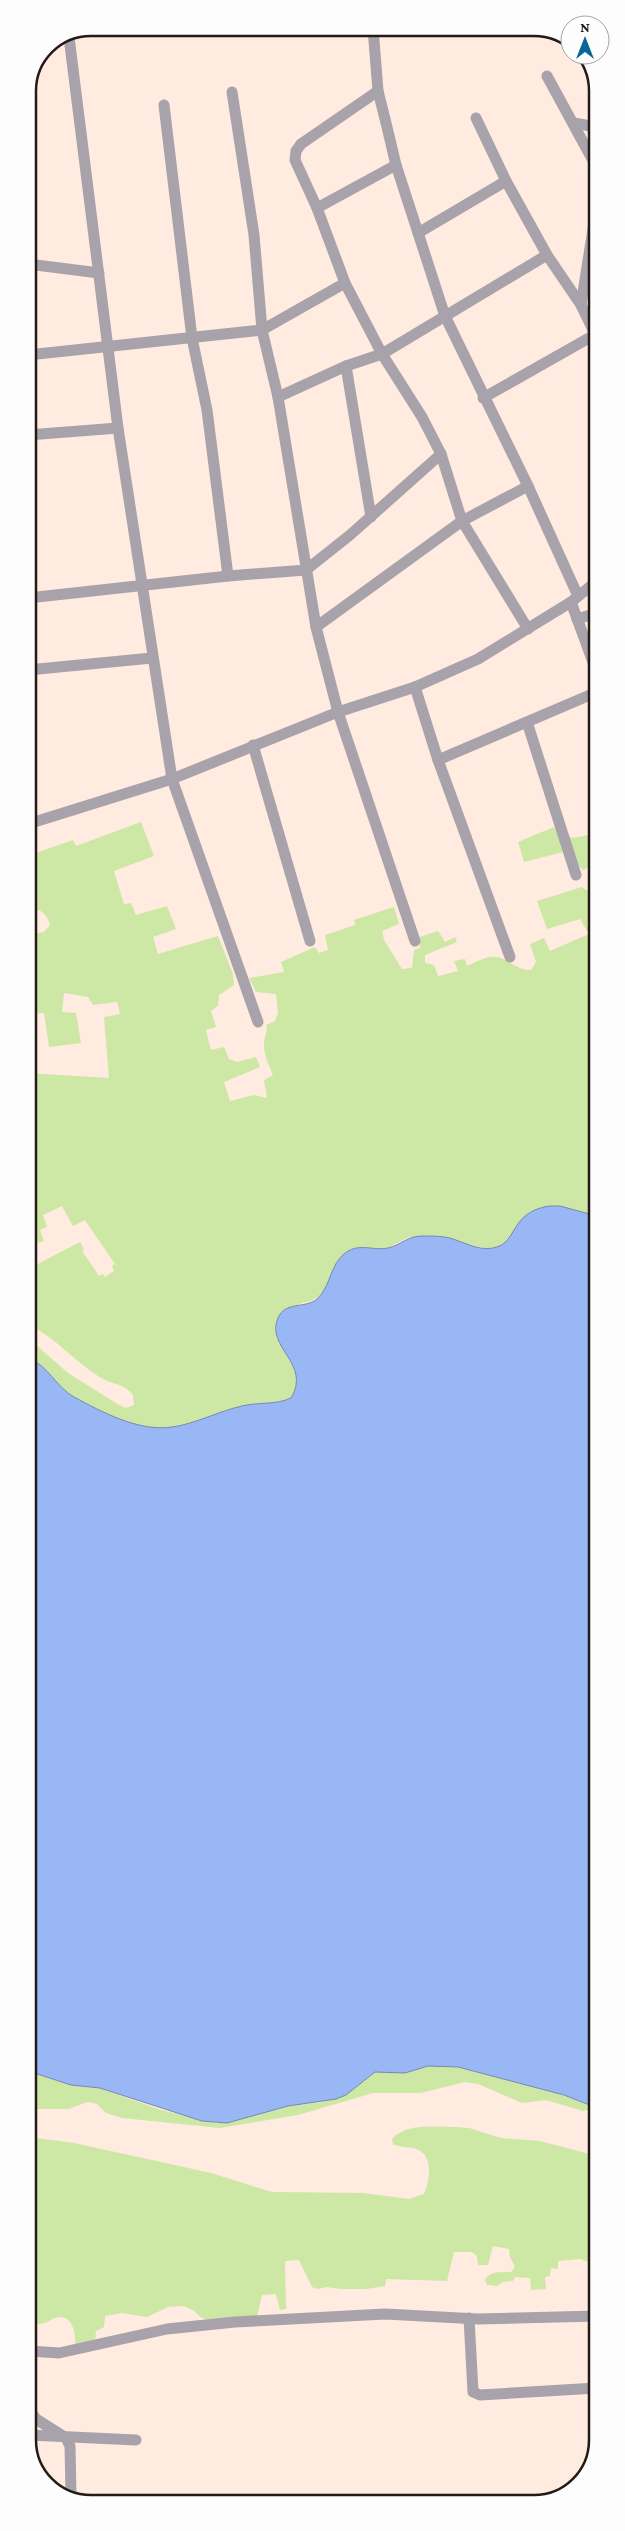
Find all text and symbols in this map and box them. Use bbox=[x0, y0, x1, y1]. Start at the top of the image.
north arrow bbox=[560, 15, 610, 65]
text: N bbox=[580, 19, 590, 35]

